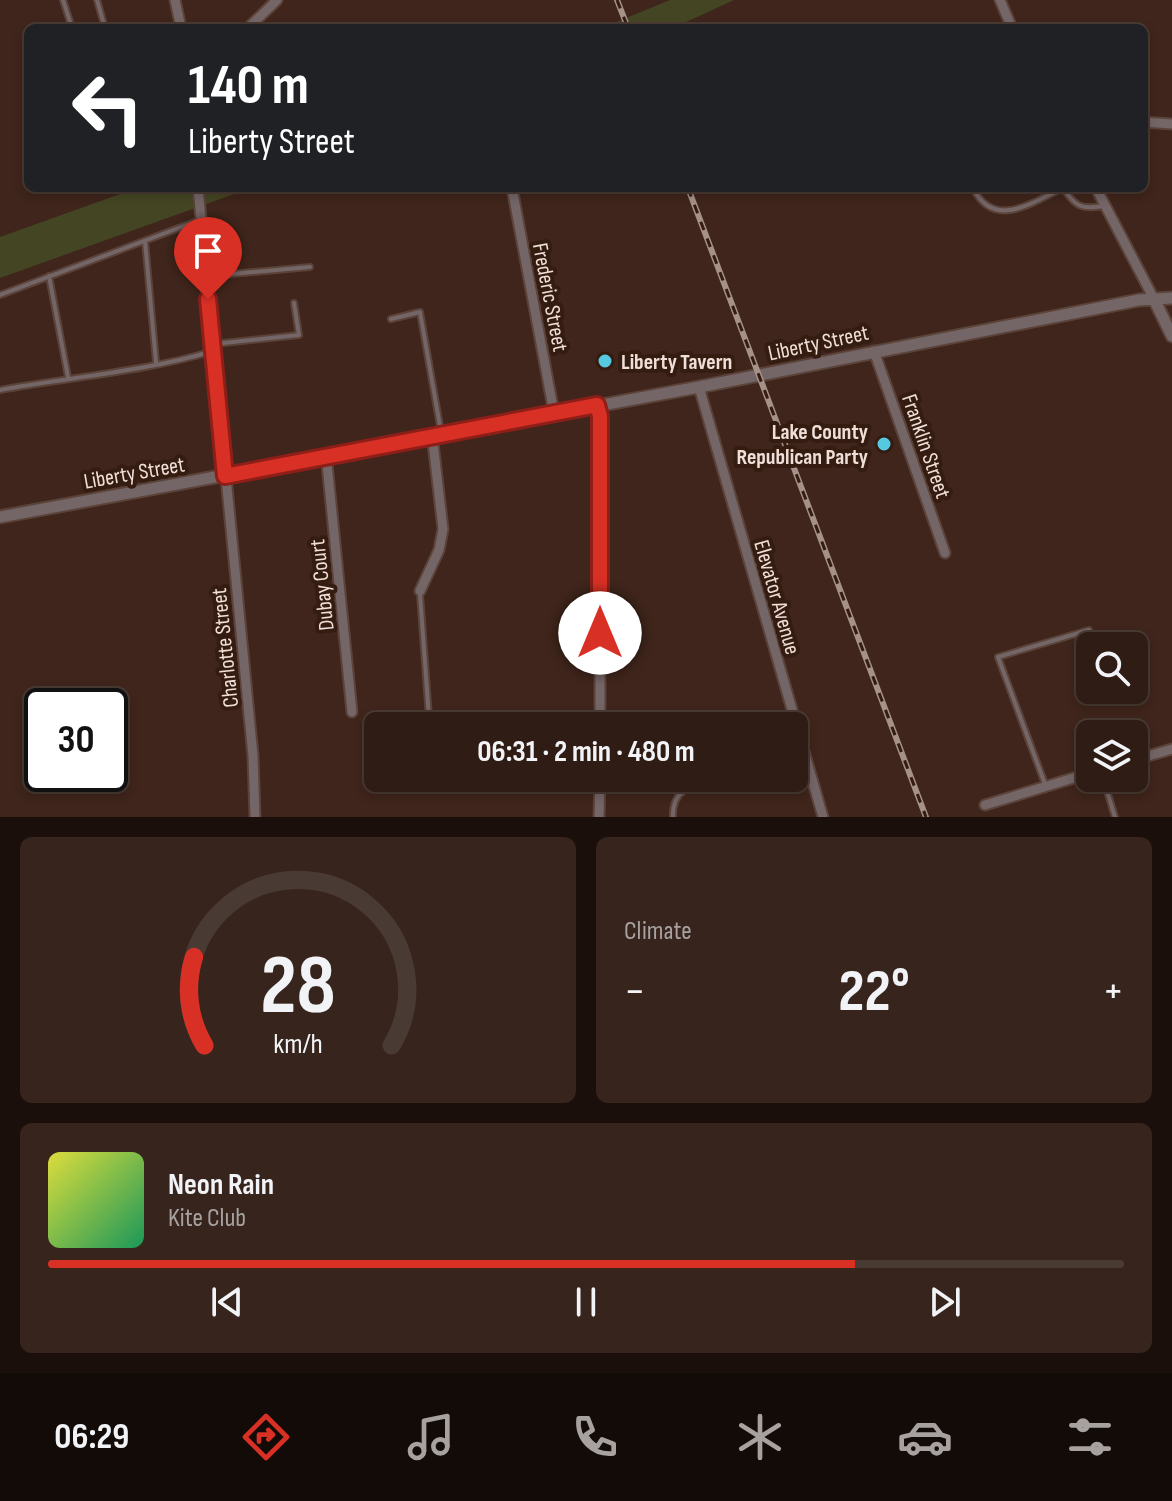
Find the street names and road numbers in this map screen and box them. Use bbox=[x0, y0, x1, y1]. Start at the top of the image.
street label: Frederic Street bbox=[526, 241, 573, 354]
street label: Liberty Street bbox=[766, 320, 871, 367]
street label: Franklin Street bbox=[895, 391, 956, 502]
street label: Liberty Street bbox=[82, 451, 187, 496]
street label: Elevator Avenue bbox=[747, 537, 806, 658]
street label: Dubay Court bbox=[304, 538, 341, 632]
street label: Charlotte Street bbox=[206, 586, 245, 709]

